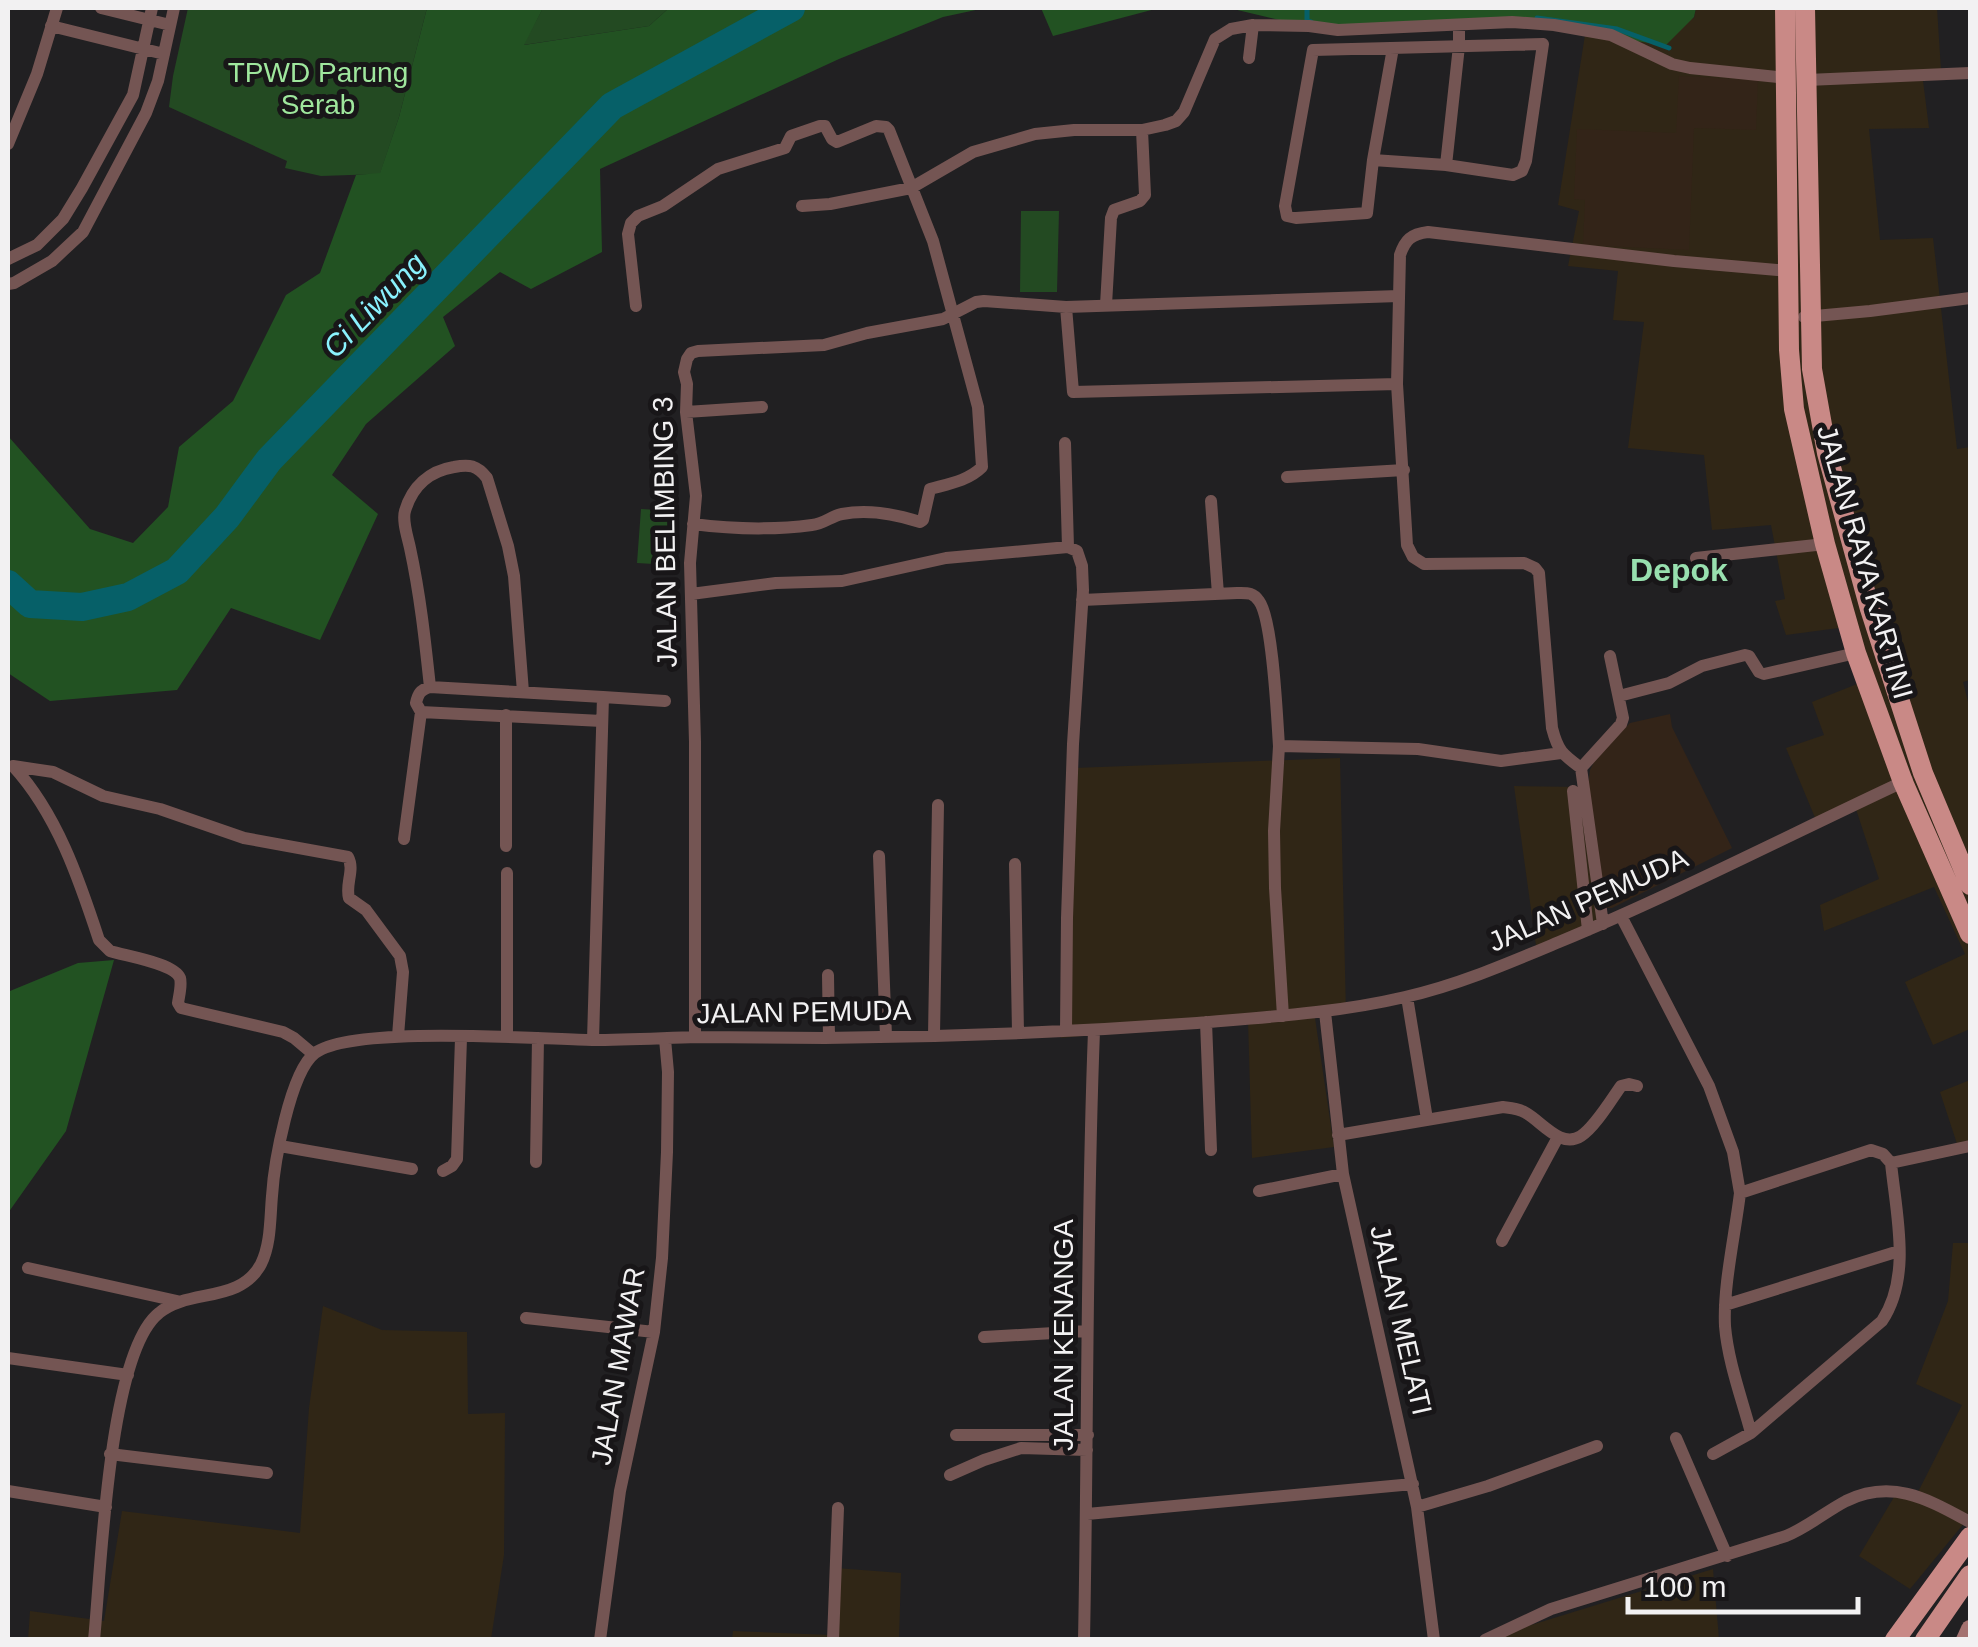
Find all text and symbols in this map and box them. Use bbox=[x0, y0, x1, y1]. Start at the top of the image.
park label: TPWD Parung Serab bbox=[228, 57, 408, 120]
water label: Ci Liwung bbox=[316, 246, 432, 364]
street label: JALAN BELIMBING 3 bbox=[647, 396, 683, 668]
street label: JALAN RAYA KARTINI bbox=[1811, 422, 1919, 702]
district label: Depok bbox=[1630, 552, 1728, 588]
street label: JALAN PEMUDA bbox=[1484, 842, 1693, 958]
street label: JALAN PEMUDA bbox=[696, 995, 912, 1029]
street label: JALAN KENANGA bbox=[1048, 1219, 1079, 1451]
street label: JALAN MELATI bbox=[1364, 1222, 1438, 1418]
street label: JALAN MAWAR bbox=[585, 1265, 651, 1467]
scale bar bbox=[1628, 1552, 1858, 1614]
text: 100 m bbox=[1643, 1570, 1726, 1603]

